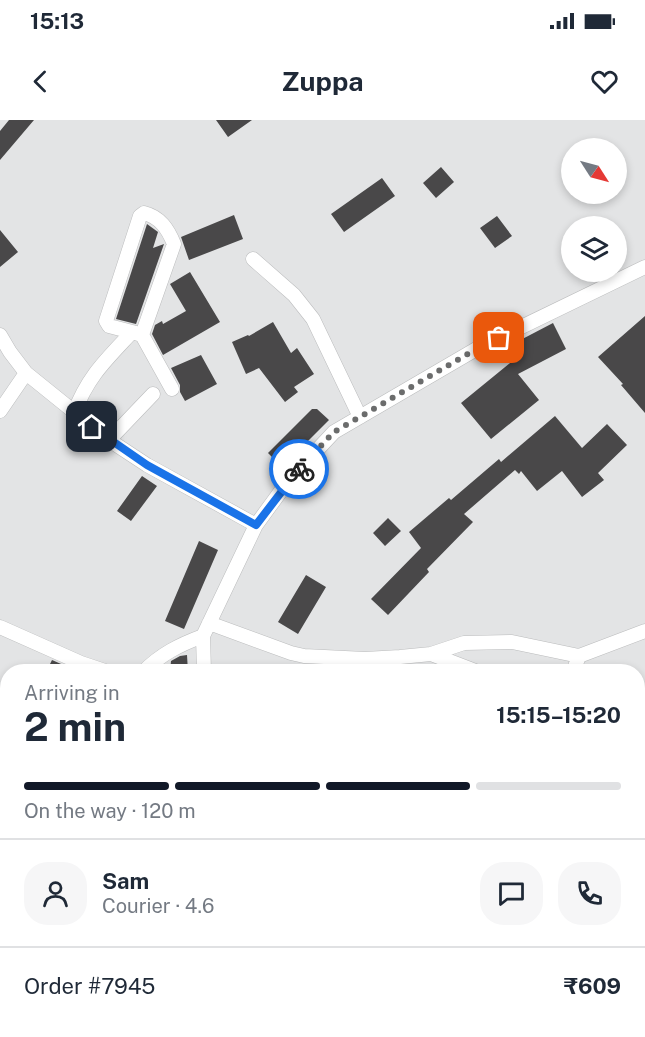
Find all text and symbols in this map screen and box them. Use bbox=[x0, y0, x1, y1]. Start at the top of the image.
text: 15:13 bbox=[30, 8, 84, 34]
icon: back bbox=[24, 65, 57, 98]
text: Zuppa bbox=[281, 65, 364, 97]
icon: heart bbox=[588, 65, 621, 98]
north arrow bbox=[561, 138, 627, 204]
map controls bbox=[561, 138, 627, 282]
button: layers bbox=[561, 216, 627, 282]
pin bbox=[473, 312, 524, 363]
icon: bag bbox=[482, 321, 515, 354]
pin bbox=[66, 401, 117, 452]
icon: home bbox=[75, 410, 108, 443]
courier bbox=[269, 439, 329, 499]
icon: bike bbox=[283, 453, 316, 486]
text: Arriving in bbox=[24, 681, 119, 705]
text: 15:15–15:20 bbox=[496, 702, 621, 728]
text: 2 min bbox=[24, 704, 126, 750]
text: On the way · 120 m bbox=[24, 799, 196, 823]
button: person bbox=[24, 862, 87, 925]
button: chat bbox=[480, 862, 543, 925]
button: phone bbox=[558, 862, 621, 925]
text: Sam bbox=[102, 868, 149, 894]
text: Courier · 4.6 bbox=[102, 894, 214, 918]
text: Order #7945 bbox=[24, 973, 155, 999]
text: ₹609 bbox=[564, 973, 621, 999]

